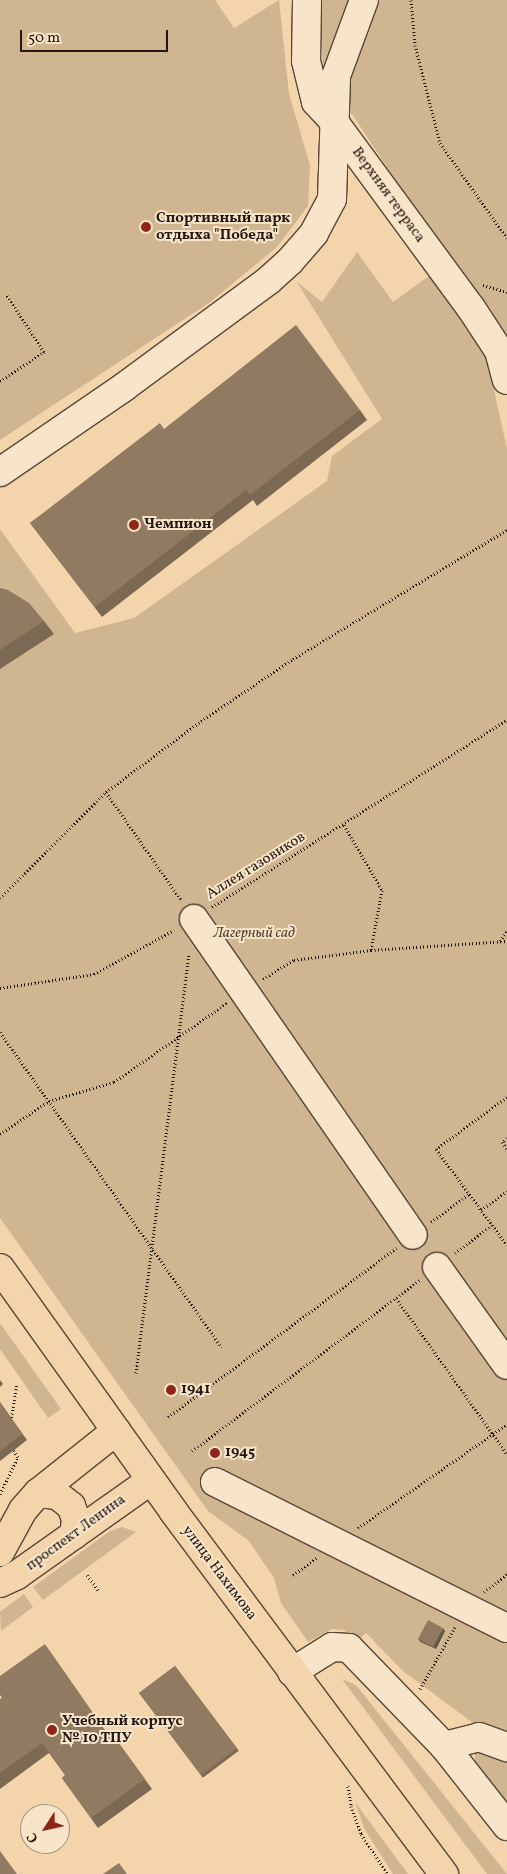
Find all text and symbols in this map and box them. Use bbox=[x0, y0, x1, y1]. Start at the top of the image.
scale bar bbox=[22, 20, 170, 52]
text: 50 m bbox=[28, 28, 60, 49]
street label: Верхняя терраса bbox=[347, 144, 429, 246]
place label: Спортивный парк отдыха "Победа" bbox=[156, 209, 290, 244]
marker: Спортивный парк отдыха "Победа" bbox=[140, 221, 152, 233]
place label: Чемпион bbox=[144, 516, 211, 534]
marker: Чемпион bbox=[128, 519, 140, 531]
street label: Аллея газовиков bbox=[203, 828, 309, 904]
park label: Лагерный сад bbox=[213, 925, 295, 943]
place label: 1941 bbox=[181, 1381, 210, 1399]
marker: 1941 bbox=[165, 1384, 177, 1396]
place label: 1945 bbox=[225, 1444, 255, 1462]
marker: 1945 bbox=[209, 1447, 221, 1459]
street label: проспект Ленина bbox=[23, 1491, 129, 1575]
street label: улица Нахимова bbox=[178, 1522, 260, 1624]
place label: Учебный корпус № 10 ТПУ bbox=[62, 1712, 182, 1747]
marker: Учебный корпус № 10 ТПУ bbox=[46, 1724, 58, 1736]
north arrow bbox=[20, 1804, 70, 1854]
text: С bbox=[23, 1828, 43, 1846]

